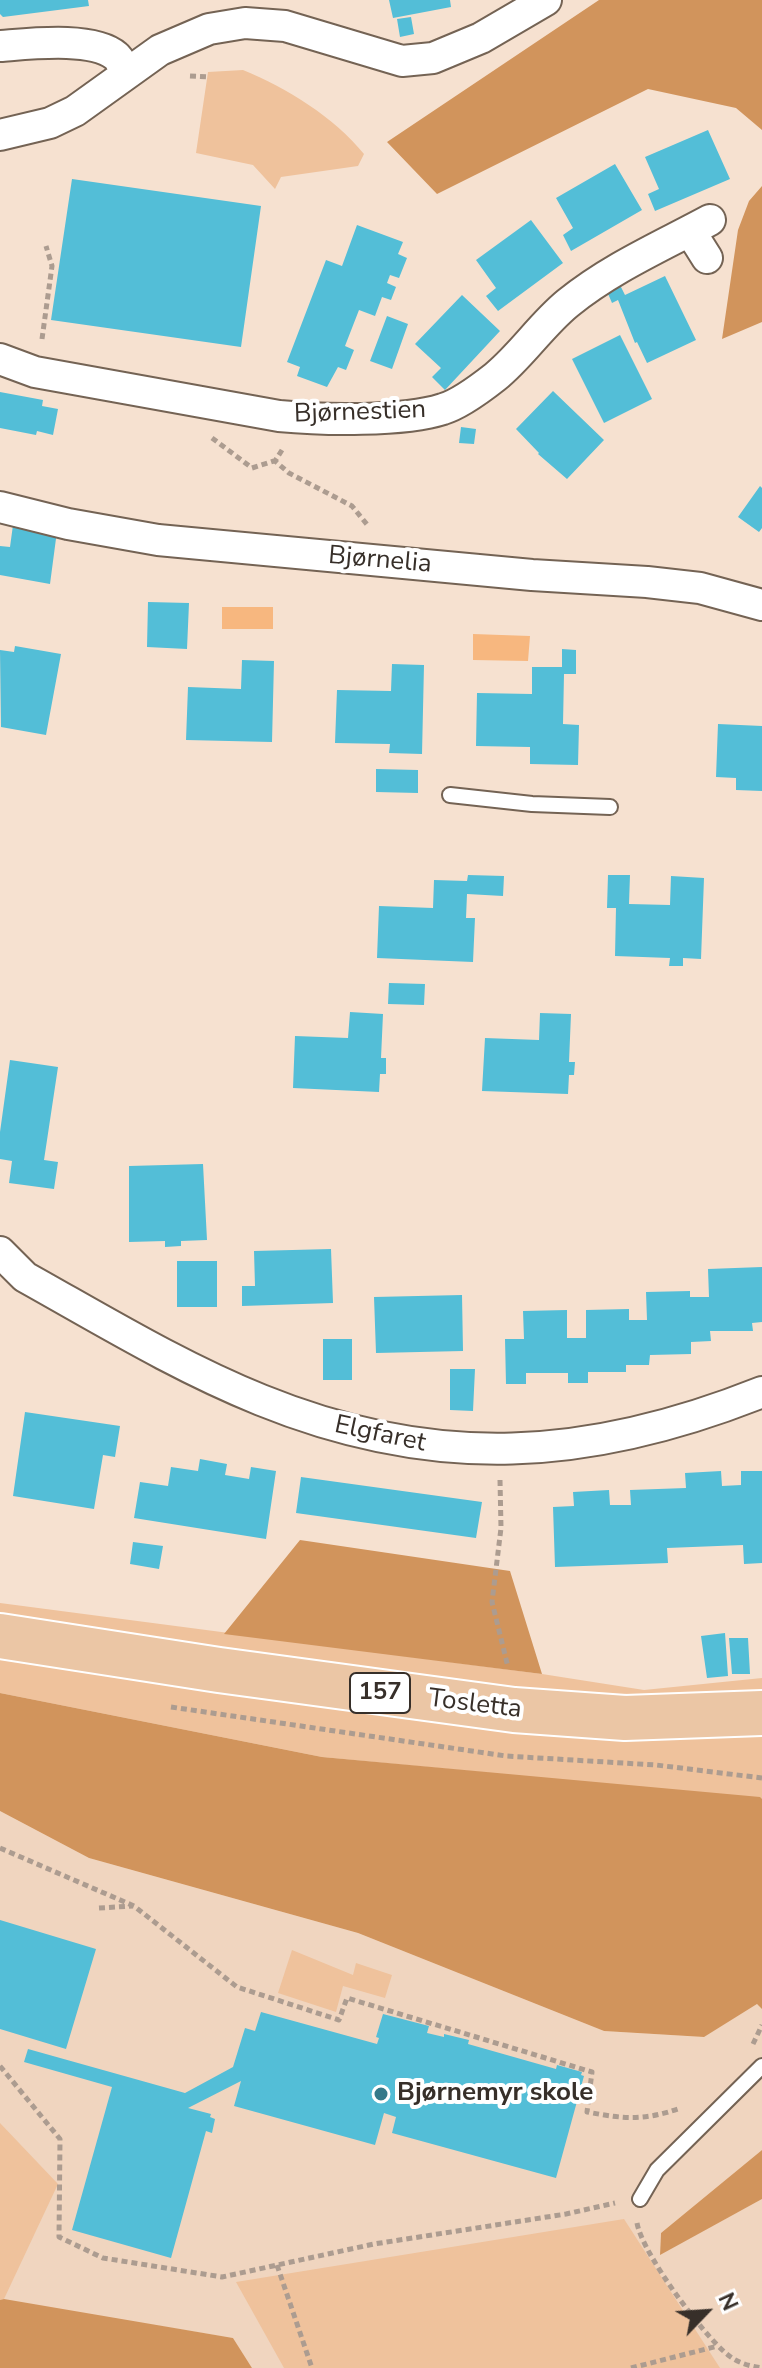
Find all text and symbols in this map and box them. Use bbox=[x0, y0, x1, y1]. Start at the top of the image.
street label: Bjørnestien bbox=[293, 395, 427, 431]
street label: Bjørnelia bbox=[327, 541, 433, 581]
street label: Elgfaret bbox=[332, 1410, 428, 1460]
road number: 157 bbox=[350, 1673, 410, 1713]
street label: Tosletta bbox=[427, 1684, 523, 1726]
place label: Bjørnemyr skole bbox=[397, 2078, 593, 2110]
marker: Bjørnemyr skole bbox=[372, 2085, 390, 2103]
north arrow bbox=[666, 2272, 746, 2352]
text: N bbox=[711, 2288, 745, 2316]

